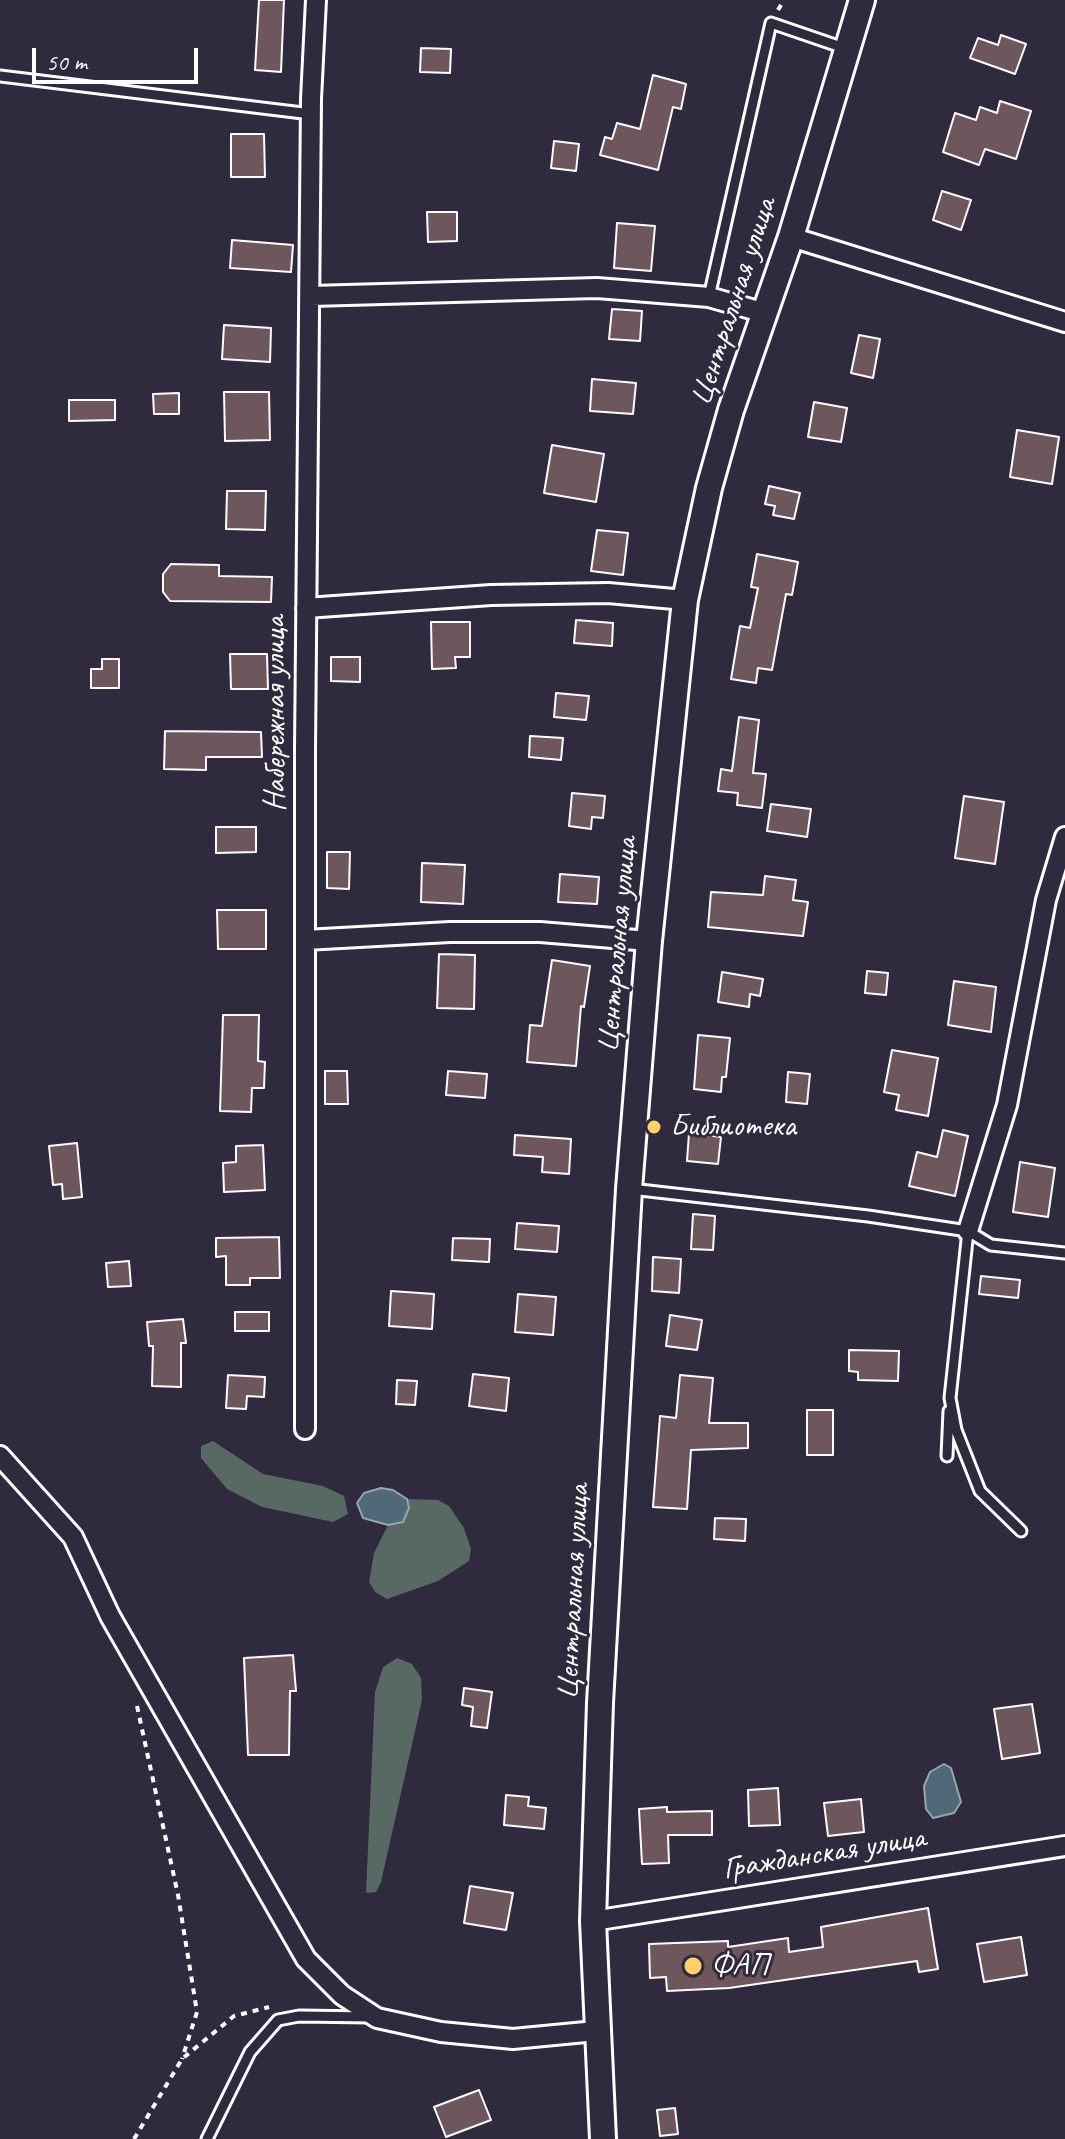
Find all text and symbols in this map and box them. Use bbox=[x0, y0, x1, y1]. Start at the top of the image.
scale bar bbox=[36, 32, 202, 82]
text: 50 m bbox=[46, 47, 87, 77]
street label: Центральная улица bbox=[682, 193, 786, 411]
street label: Набережная улица bbox=[257, 616, 295, 812]
street label: Центральная улица bbox=[589, 836, 647, 1054]
place label: Библиотека bbox=[670, 1108, 796, 1146]
marker: Библиотека bbox=[645, 1118, 663, 1136]
street label: Центральная улица bbox=[549, 1483, 599, 1701]
street label: Гражданская улица bbox=[720, 1819, 928, 1889]
place label: ФАП bbox=[711, 1947, 767, 1985]
marker: ФАП bbox=[682, 1955, 704, 1977]

